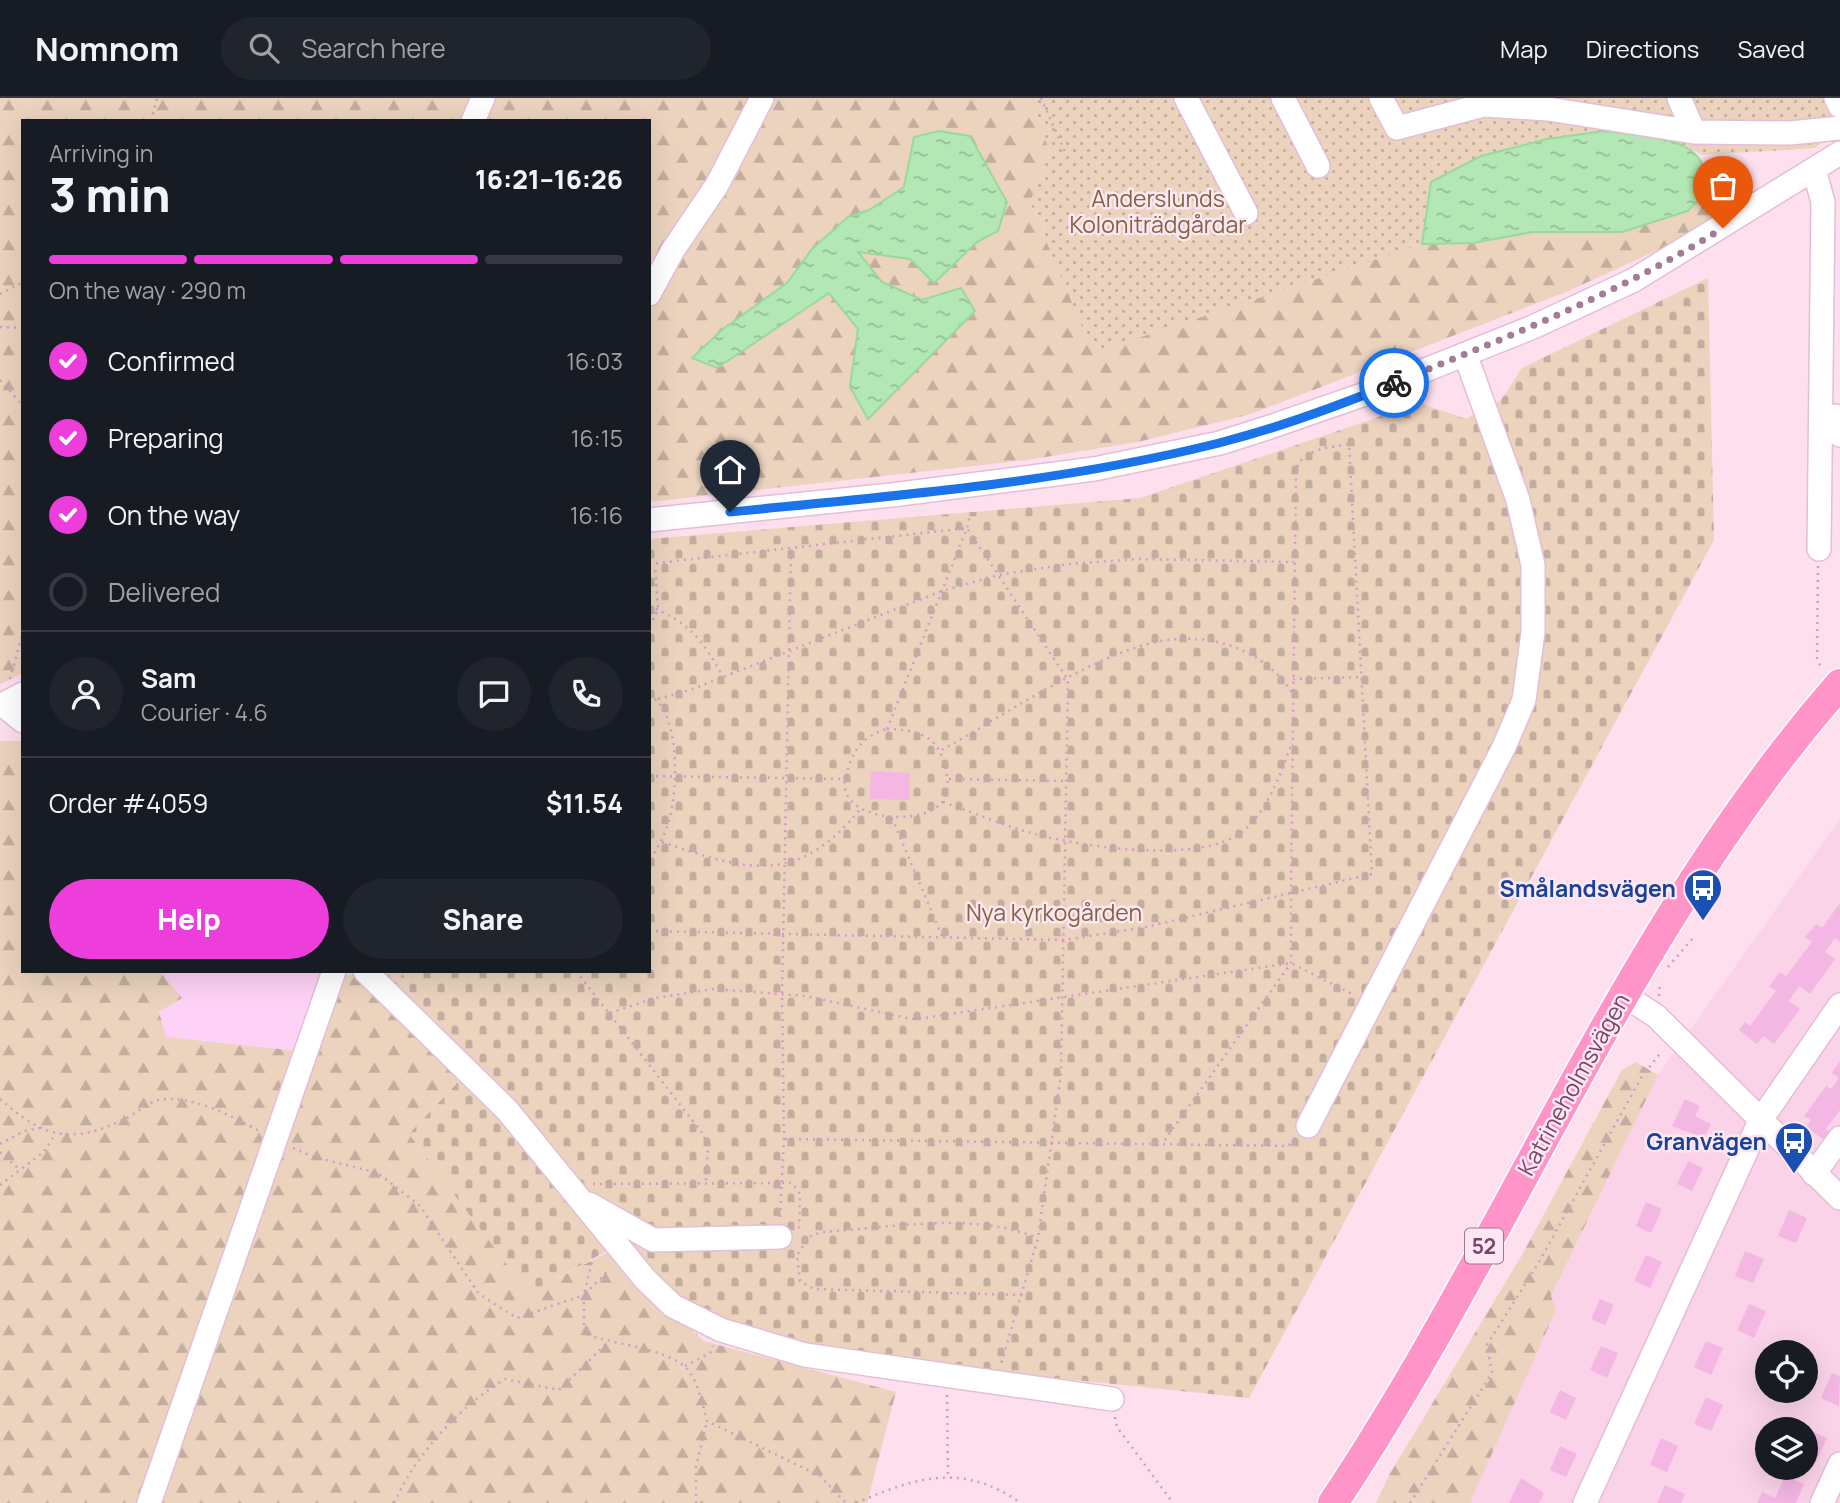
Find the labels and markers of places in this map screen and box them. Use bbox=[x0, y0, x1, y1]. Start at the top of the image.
pin bbox=[1693, 156, 1753, 228]
pin bbox=[700, 440, 760, 512]
bus stop icon: Smålandsvägen bbox=[1682, 867, 1724, 922]
place label: Smålandsvägen bbox=[1500, 872, 1676, 904]
bus stop icon: Granvägen bbox=[1773, 1120, 1815, 1175]
place label: Granvägen bbox=[1646, 1125, 1767, 1157]

